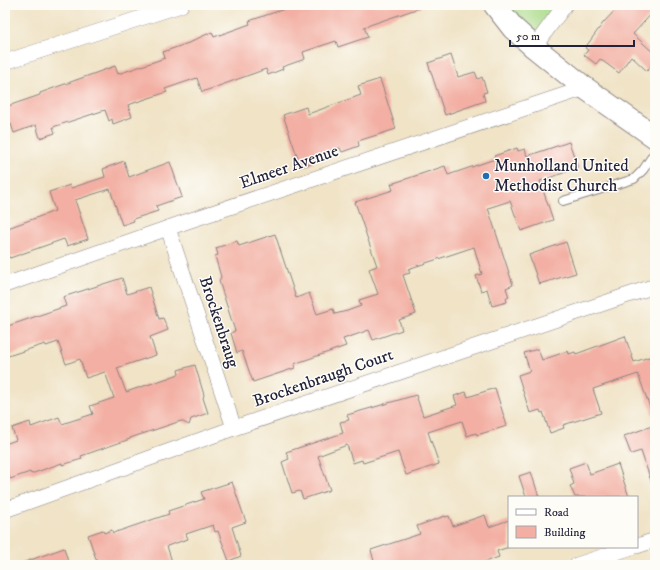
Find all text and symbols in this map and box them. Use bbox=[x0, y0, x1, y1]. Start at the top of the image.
scale bar bbox=[510, 22, 634, 48]
text: 50 m bbox=[516, 29, 540, 44]
street label: Elmeer Avenue bbox=[237, 140, 341, 194]
place label: Munholland United Methodist Church bbox=[494, 155, 629, 197]
marker: Munholland United Methodist Church bbox=[481, 171, 491, 181]
street label: Brockenbraug bbox=[194, 274, 244, 371]
street label: Brockenbraugh Court bbox=[250, 344, 397, 412]
legend bbox=[508, 496, 638, 548]
text: Road bbox=[544, 505, 569, 520]
text: Building bbox=[544, 525, 585, 540]

